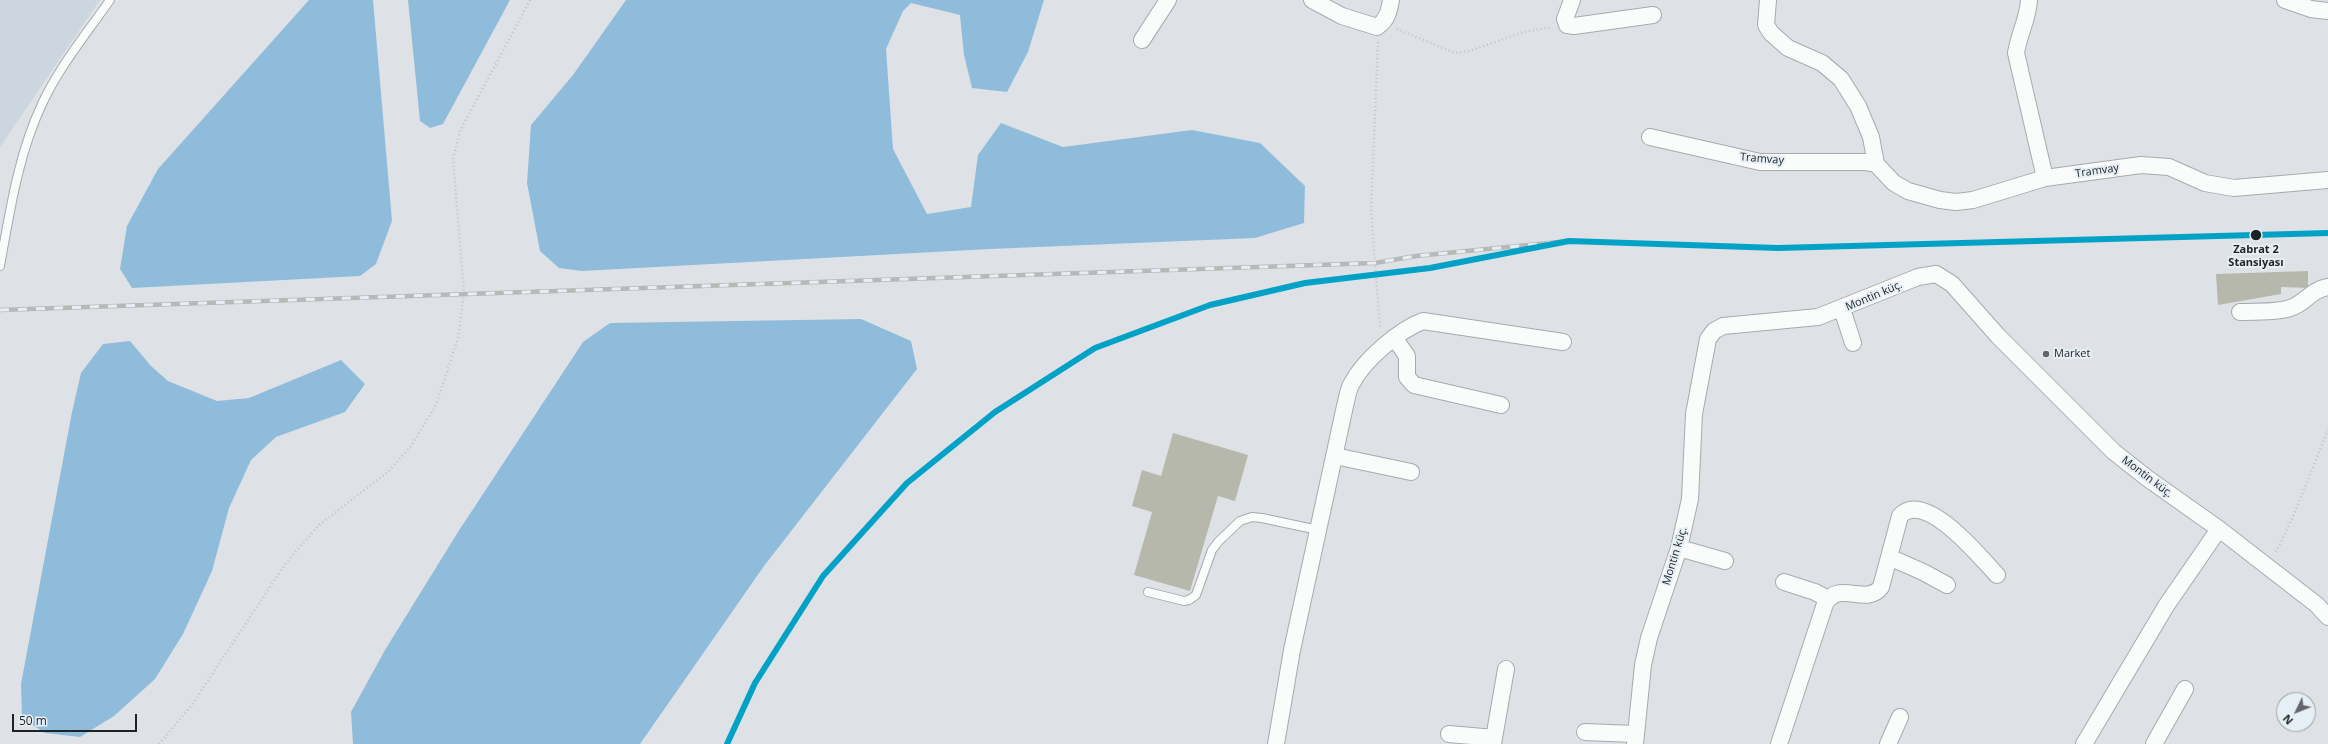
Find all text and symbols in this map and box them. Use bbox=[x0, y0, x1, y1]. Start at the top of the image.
street label: Tramvay bbox=[1740, 151, 1784, 167]
street label: Tramvay bbox=[2074, 161, 2120, 181]
marker: Zabrat 2 Stansiyası bbox=[2249, 228, 2263, 242]
place label: Zabrat 2 Stansiyası bbox=[2228, 243, 2284, 269]
street label: Montin küç. bbox=[1844, 278, 1904, 314]
place label: Market bbox=[2054, 347, 2090, 361]
marker: Market bbox=[2041, 349, 2051, 359]
street label: Montin küç. bbox=[2119, 454, 2175, 500]
street label: Montin küç. bbox=[1660, 525, 1690, 587]
north arrow bbox=[2276, 692, 2316, 732]
scale bar bbox=[14, 706, 139, 732]
text: N bbox=[2279, 711, 2296, 728]
text: 50 m bbox=[19, 712, 47, 729]

